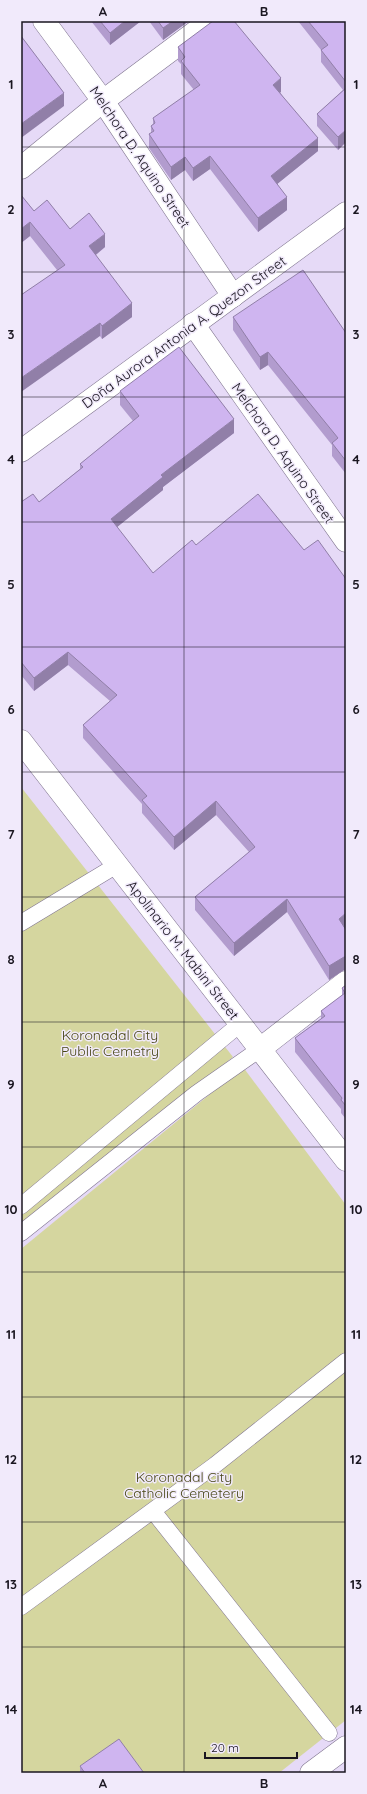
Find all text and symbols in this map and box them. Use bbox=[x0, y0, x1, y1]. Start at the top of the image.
text: A bbox=[99, 3, 108, 19]
text: B bbox=[260, 3, 268, 19]
text: 1 bbox=[8, 76, 14, 92]
text: 1 bbox=[353, 76, 359, 92]
street label: Melchora D. Aquino Street bbox=[86, 83, 194, 232]
text: 2 bbox=[7, 201, 15, 217]
text: 2 bbox=[352, 201, 360, 217]
street label: Doña Aurora Antonia A. Quezon Street bbox=[78, 252, 290, 412]
text: 3 bbox=[8, 326, 15, 342]
text: 3 bbox=[353, 326, 360, 342]
street label: Melchora D. Aquino Street bbox=[228, 379, 338, 527]
text: 4 bbox=[7, 451, 15, 467]
text: 4 bbox=[352, 451, 360, 467]
text: 5 bbox=[7, 576, 15, 592]
text: 5 bbox=[352, 576, 360, 592]
text: 6 bbox=[7, 701, 15, 717]
text: 6 bbox=[352, 701, 360, 717]
text: 7 bbox=[7, 826, 15, 842]
text: 7 bbox=[352, 826, 360, 842]
street label: Apolinario M. Mabini Street bbox=[123, 877, 243, 1024]
text: 8 bbox=[7, 951, 15, 967]
text: 8 bbox=[352, 951, 360, 967]
park label: Koronadal City Public Cemetry bbox=[61, 1026, 159, 1060]
text: 9 bbox=[7, 1076, 15, 1092]
text: 9 bbox=[352, 1076, 360, 1092]
text: 10 bbox=[4, 1201, 18, 1217]
text: 10 bbox=[349, 1201, 363, 1217]
text: 11 bbox=[6, 1326, 16, 1342]
text: 11 bbox=[351, 1326, 361, 1342]
text: 12 bbox=[5, 1451, 17, 1467]
text: 12 bbox=[350, 1451, 362, 1467]
park label: Koronadal City Catholic Cemetery bbox=[124, 1468, 244, 1502]
text: 13 bbox=[5, 1576, 17, 1592]
text: 13 bbox=[350, 1576, 362, 1592]
text: 14 bbox=[5, 1701, 18, 1717]
text: 14 bbox=[350, 1701, 363, 1717]
scale bar bbox=[205, 1734, 297, 1760]
text: 20 m bbox=[211, 1740, 239, 1755]
text: A bbox=[99, 1775, 108, 1791]
text: B bbox=[260, 1775, 268, 1791]

